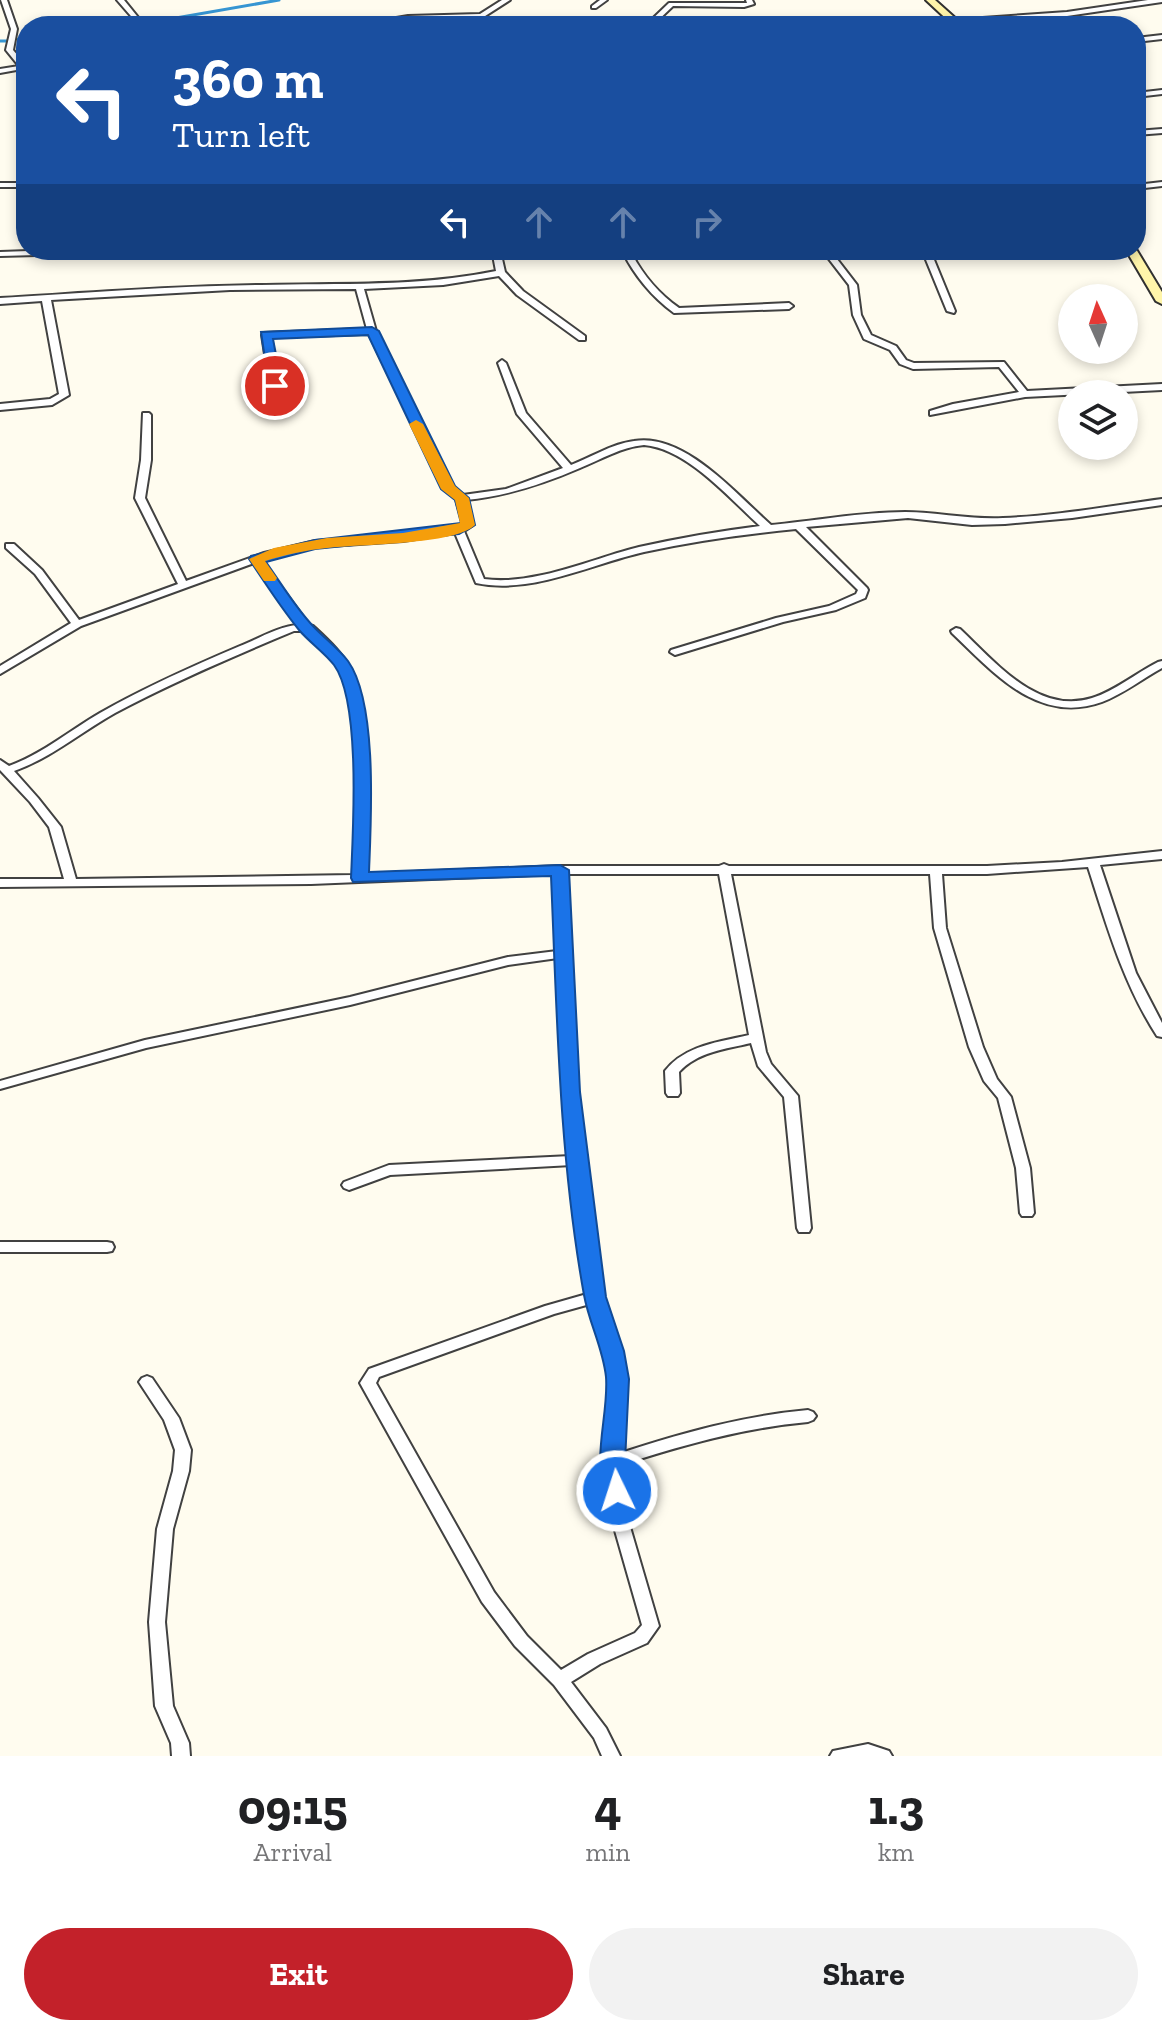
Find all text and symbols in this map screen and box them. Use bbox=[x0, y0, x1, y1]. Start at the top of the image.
text: 360 m bbox=[172, 45, 324, 112]
icon: left bbox=[40, 48, 144, 152]
text: Turn left bbox=[172, 113, 310, 156]
icon: left bbox=[433, 200, 477, 244]
icon: ahead bbox=[517, 200, 561, 244]
icon: ahead bbox=[601, 200, 645, 244]
icon: right bbox=[685, 200, 729, 244]
north arrow bbox=[1058, 284, 1138, 364]
map controls bbox=[1058, 284, 1138, 460]
pin bbox=[241, 352, 309, 420]
icon: arrive bbox=[253, 364, 297, 408]
button: layers bbox=[1058, 380, 1138, 460]
position arrow bbox=[575, 1449, 659, 1533]
text: 09:15 bbox=[238, 1779, 348, 1836]
text: 4 bbox=[594, 1779, 622, 1836]
text: 1.3 bbox=[868, 1779, 924, 1836]
text: Arrival bbox=[254, 1836, 332, 1868]
text: min bbox=[586, 1836, 630, 1868]
text: km bbox=[878, 1836, 914, 1868]
button: Exit bbox=[24, 1928, 573, 2020]
button: Share bbox=[589, 1928, 1138, 2020]

